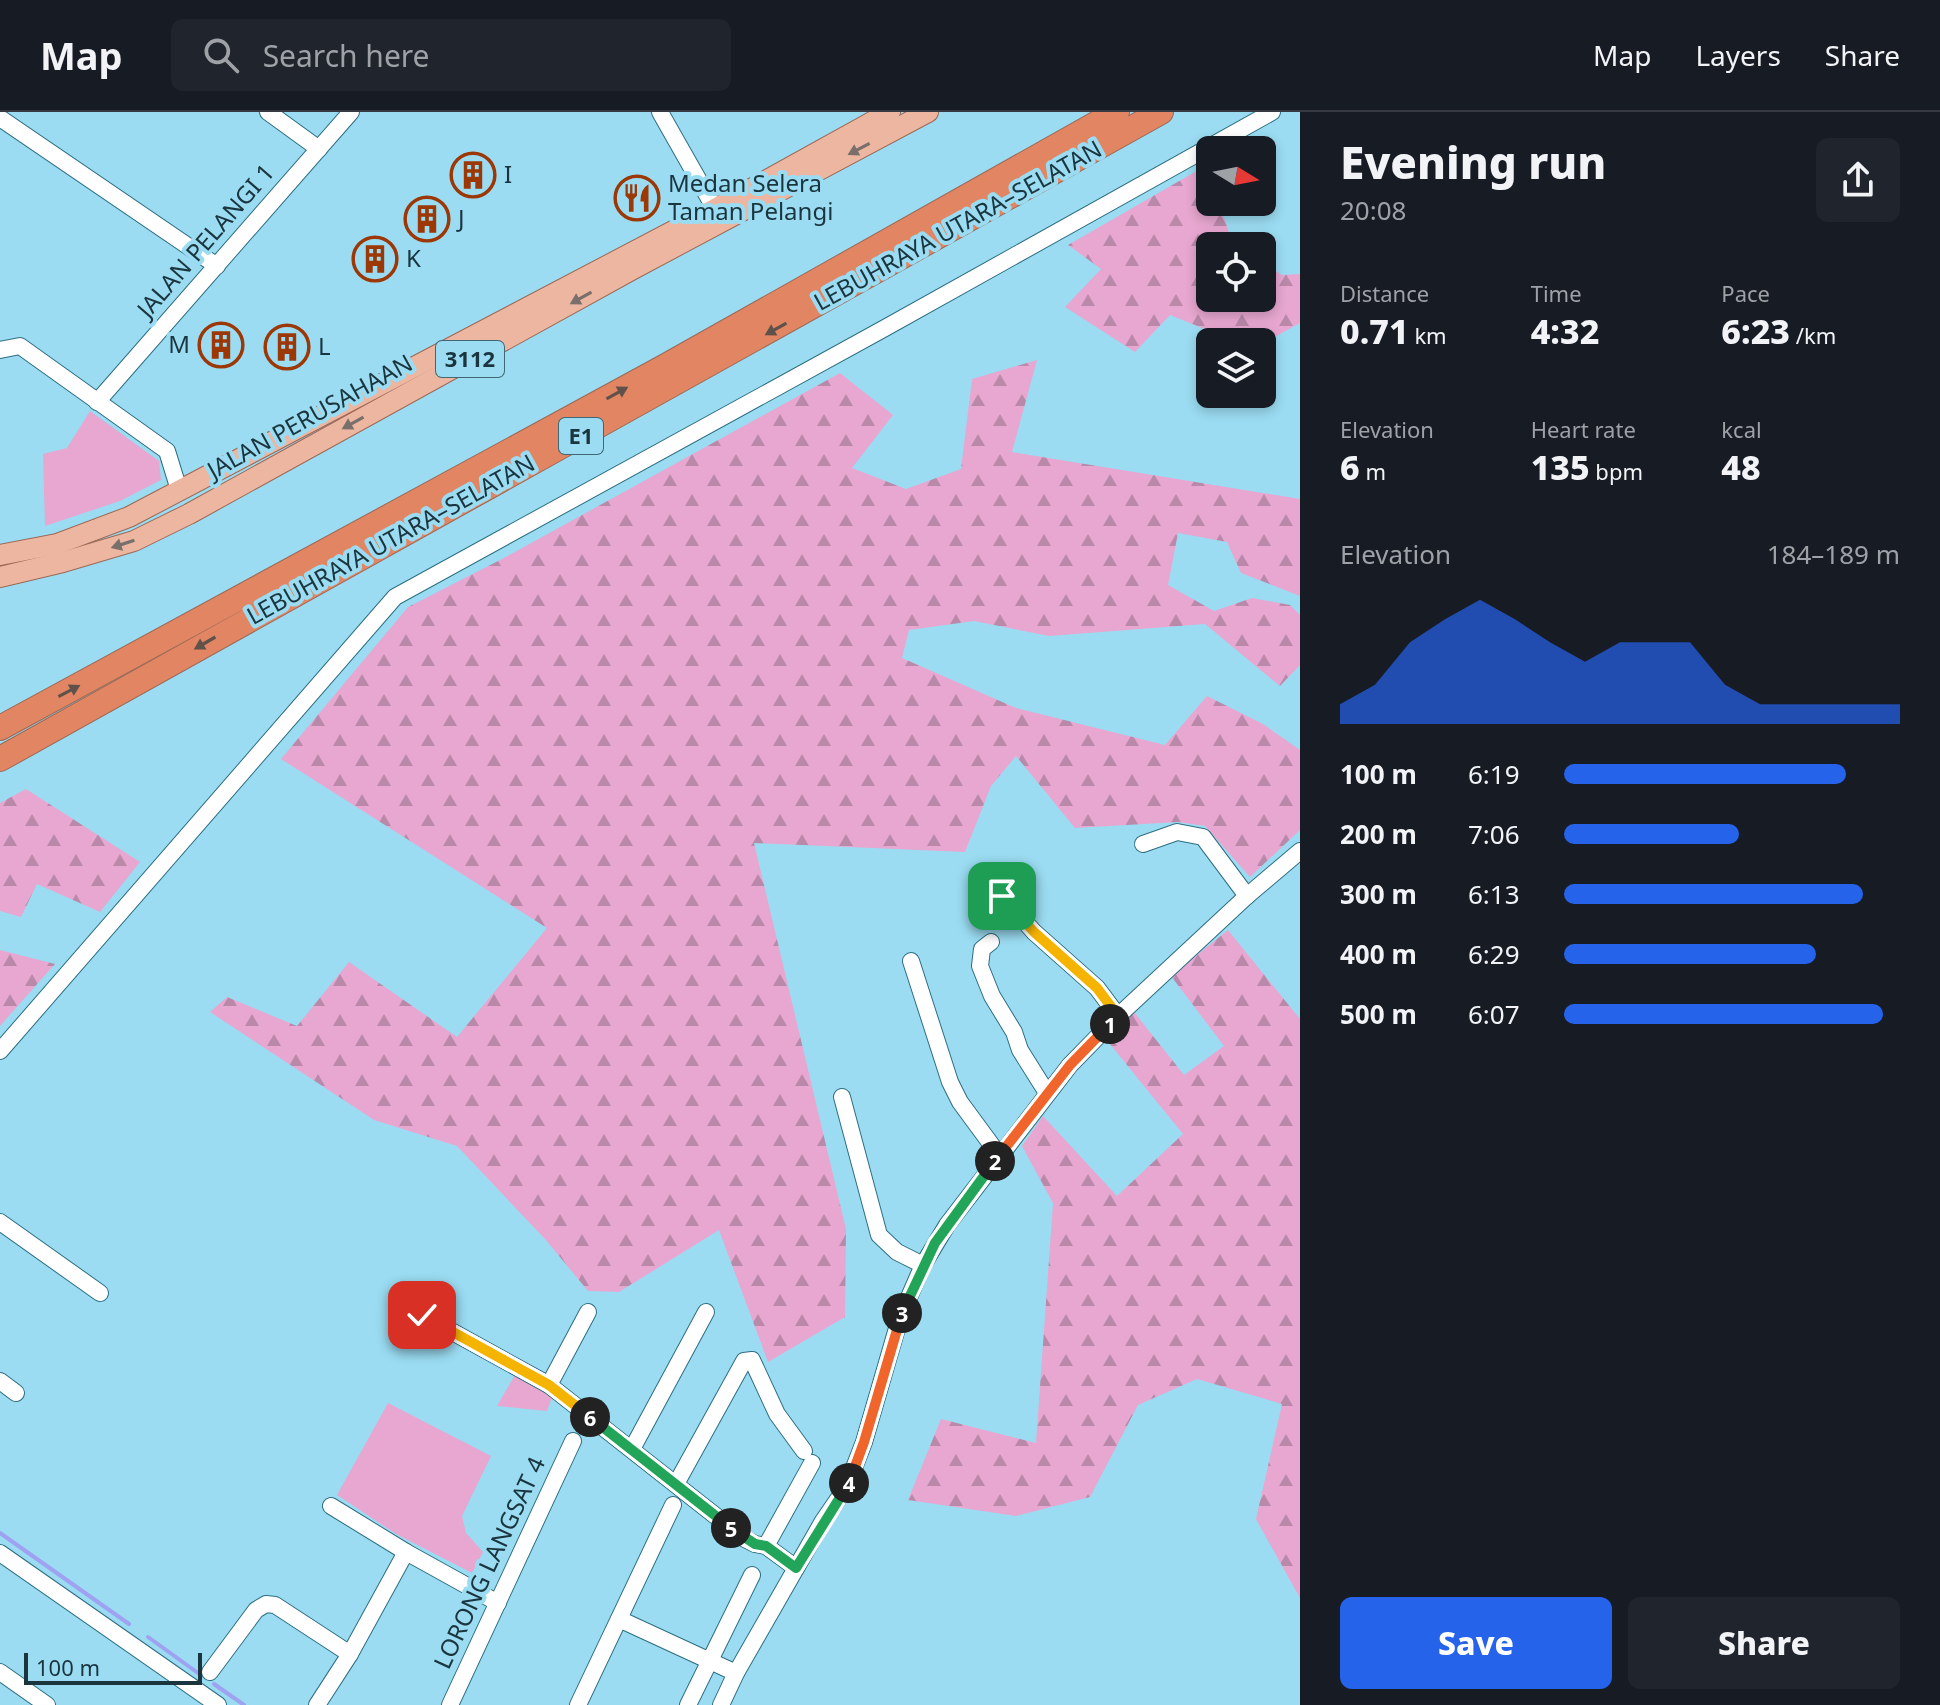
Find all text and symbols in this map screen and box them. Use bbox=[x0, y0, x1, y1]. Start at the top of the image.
search box bbox=[171, 19, 731, 91]
text: Map bbox=[40, 29, 123, 81]
icon: search bbox=[199, 33, 243, 77]
text: Search here bbox=[263, 35, 430, 76]
text: Map bbox=[1593, 36, 1651, 74]
text: Layers bbox=[1695, 36, 1781, 74]
text: Share bbox=[1825, 36, 1900, 74]
street label: LEBUHRAYA UTARA–SELATAN bbox=[807, 132, 1107, 318]
text: Evening run bbox=[1340, 132, 1606, 192]
north arrow bbox=[1196, 136, 1276, 216]
map controls bbox=[1196, 136, 1276, 408]
button: share bbox=[1816, 138, 1900, 222]
one-way arrow bbox=[848, 142, 871, 155]
building icon: I bbox=[449, 151, 497, 199]
street label: JALAN PELANGI 1 bbox=[128, 156, 281, 326]
place label: I bbox=[504, 157, 512, 190]
place label: Medan Selera Taman Pelangi bbox=[668, 166, 833, 227]
restaurant icon: Medan Selera Taman Pelangi bbox=[613, 174, 661, 222]
text: 20:08 bbox=[1340, 192, 1406, 228]
building icon: J bbox=[403, 195, 451, 243]
place label: J bbox=[456, 201, 465, 234]
button: locate bbox=[1196, 232, 1276, 312]
building icon: K bbox=[351, 235, 399, 283]
place label: K bbox=[406, 241, 421, 274]
text: Distance bbox=[1340, 278, 1429, 308]
text: Time bbox=[1531, 278, 1582, 308]
text: Pace bbox=[1721, 278, 1770, 308]
one-way arrow bbox=[569, 291, 592, 304]
text: 0.71 bbox=[1340, 308, 1409, 354]
text: 4:32 bbox=[1531, 308, 1599, 354]
text: 6:23 bbox=[1721, 308, 1790, 354]
text: km bbox=[1409, 320, 1447, 350]
text: /km bbox=[1790, 320, 1836, 350]
building icon: M bbox=[197, 321, 245, 369]
one-way arrow bbox=[765, 322, 787, 336]
building icon: L bbox=[263, 323, 311, 371]
place label: M bbox=[168, 327, 190, 360]
button: layers bbox=[1196, 328, 1276, 408]
place label: L bbox=[318, 329, 331, 362]
road number: 3112 bbox=[436, 341, 504, 377]
street label: JALAN PERUSAHAAN bbox=[199, 346, 418, 487]
one-way arrow bbox=[605, 386, 628, 400]
text: Elevation bbox=[1340, 414, 1434, 444]
text: Heart rate bbox=[1531, 414, 1636, 444]
text: kcal bbox=[1721, 414, 1762, 444]
one-way arrow bbox=[342, 416, 364, 430]
road number: E1 bbox=[559, 418, 603, 454]
text: 6 bbox=[1340, 444, 1360, 490]
text: 135 bbox=[1531, 444, 1590, 490]
text: 48 bbox=[1721, 444, 1761, 490]
street label: LEBUHRAYA UTARA–SELATAN bbox=[240, 446, 540, 632]
text: m bbox=[1360, 456, 1386, 486]
text: bpm bbox=[1590, 456, 1643, 486]
text: Elevation bbox=[1340, 536, 1451, 572]
text: 184–189 m bbox=[1767, 536, 1900, 572]
one-way arrow bbox=[111, 538, 135, 550]
one-way arrow bbox=[193, 636, 216, 650]
one-way arrow bbox=[57, 685, 80, 698]
text: 100 m bbox=[1340, 756, 1417, 792]
text: 6:19 bbox=[1468, 756, 1520, 792]
text: 200 m bbox=[1340, 816, 1417, 852]
text: 7:06 bbox=[1468, 816, 1520, 852]
pin bbox=[968, 862, 1036, 930]
icon: arrive bbox=[980, 874, 1024, 918]
text: 300 m bbox=[1340, 876, 1417, 912]
text: 6:13 bbox=[1468, 876, 1520, 912]
text: 400 m bbox=[1340, 936, 1417, 972]
text: 6:29 bbox=[1468, 936, 1520, 972]
text: 500 m bbox=[1340, 996, 1417, 1032]
text: 6:07 bbox=[1468, 996, 1520, 1032]
pin: 1 bbox=[1090, 1004, 1130, 1044]
text: 1 bbox=[1104, 1009, 1116, 1039]
pin: 2 bbox=[975, 1141, 1015, 1181]
text: 2 bbox=[989, 1146, 1001, 1176]
pin bbox=[388, 1281, 456, 1349]
icon: check bbox=[400, 1293, 444, 1337]
pin: 3 bbox=[882, 1293, 922, 1333]
text: 3 bbox=[896, 1298, 908, 1328]
pin: 6 bbox=[570, 1397, 610, 1437]
text: 6 bbox=[584, 1402, 596, 1432]
street label: LORONG LANGSAT 4 bbox=[425, 1451, 552, 1674]
pin: 4 bbox=[829, 1463, 869, 1503]
text: 4 bbox=[843, 1468, 855, 1498]
pin: 5 bbox=[711, 1508, 751, 1548]
text: 5 bbox=[725, 1513, 737, 1543]
button: Save bbox=[1340, 1597, 1612, 1689]
button: Share bbox=[1628, 1597, 1900, 1689]
scale bar bbox=[24, 1649, 202, 1685]
text: 100 m bbox=[36, 1652, 100, 1682]

